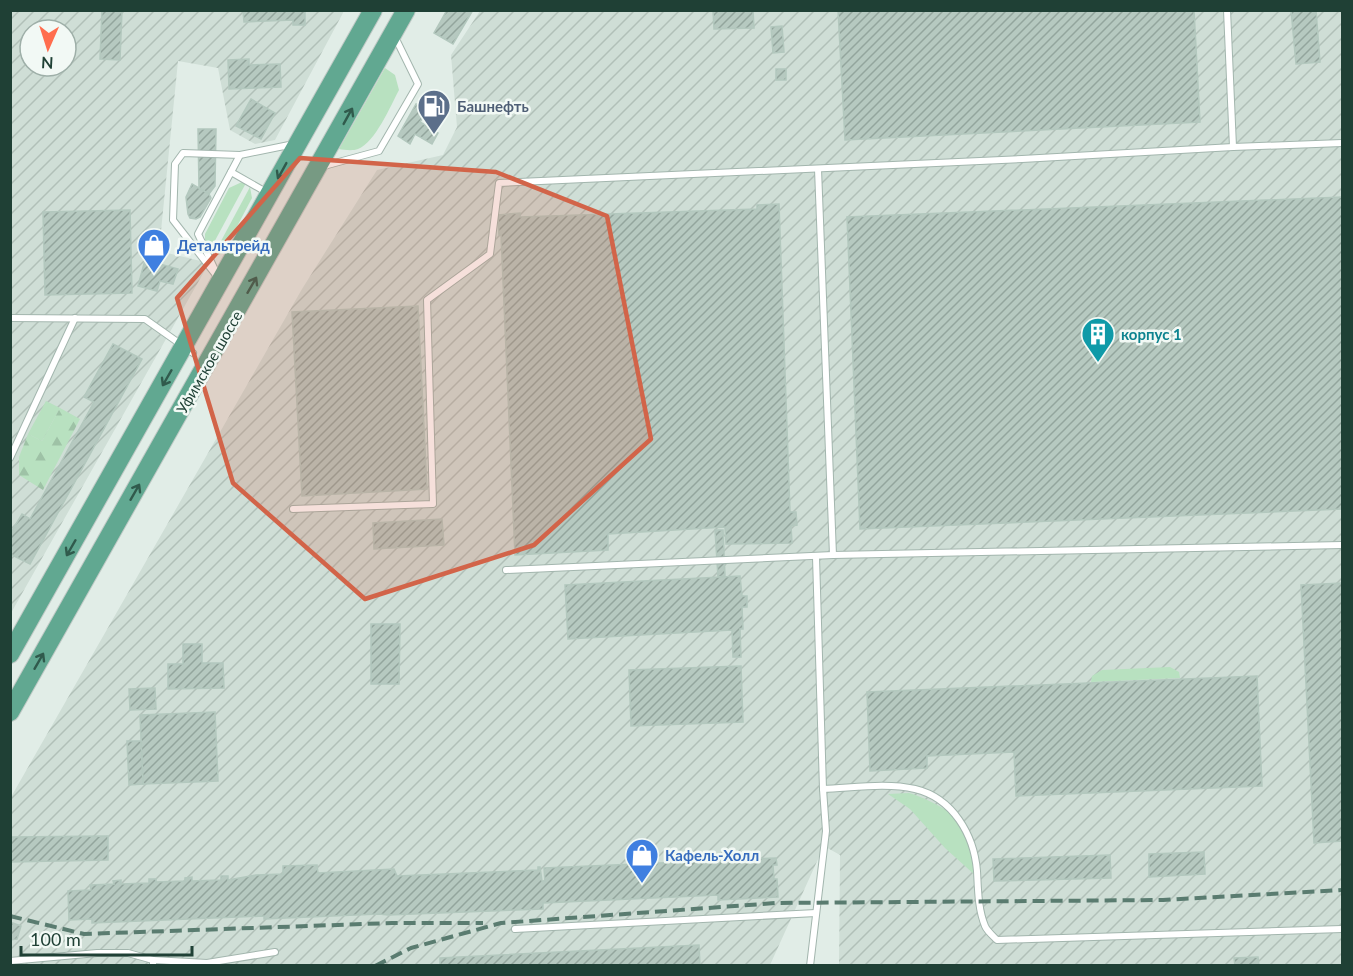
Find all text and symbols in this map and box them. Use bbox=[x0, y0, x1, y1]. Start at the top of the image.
north arrow bbox=[18, 18, 78, 78]
text: N bbox=[41, 54, 54, 73]
fuel station icon: Башнефть bbox=[416, 88, 452, 135]
place label: Башнефть bbox=[457, 97, 529, 115]
one-way arrow bbox=[343, 107, 354, 125]
one-way arrow bbox=[276, 162, 288, 179]
shop icon: Детальтрейд bbox=[136, 227, 172, 274]
place label: Детальтрейд bbox=[177, 236, 270, 254]
one-way arrow bbox=[247, 277, 258, 295]
street label: Уфимское шоссе bbox=[172, 307, 246, 417]
building icon: корпус 1 bbox=[1080, 316, 1116, 363]
place label: корпус 1 bbox=[1121, 325, 1182, 343]
one-way arrow bbox=[161, 369, 173, 386]
one-way arrow bbox=[130, 484, 142, 501]
one-way arrow bbox=[65, 539, 77, 556]
one-way arrow bbox=[34, 653, 46, 670]
shop icon: Кафель-Холл bbox=[624, 837, 660, 884]
place label: Кафель-Холл bbox=[665, 846, 759, 864]
scale bar bbox=[21, 919, 192, 957]
text: 100 m bbox=[30, 928, 81, 950]

